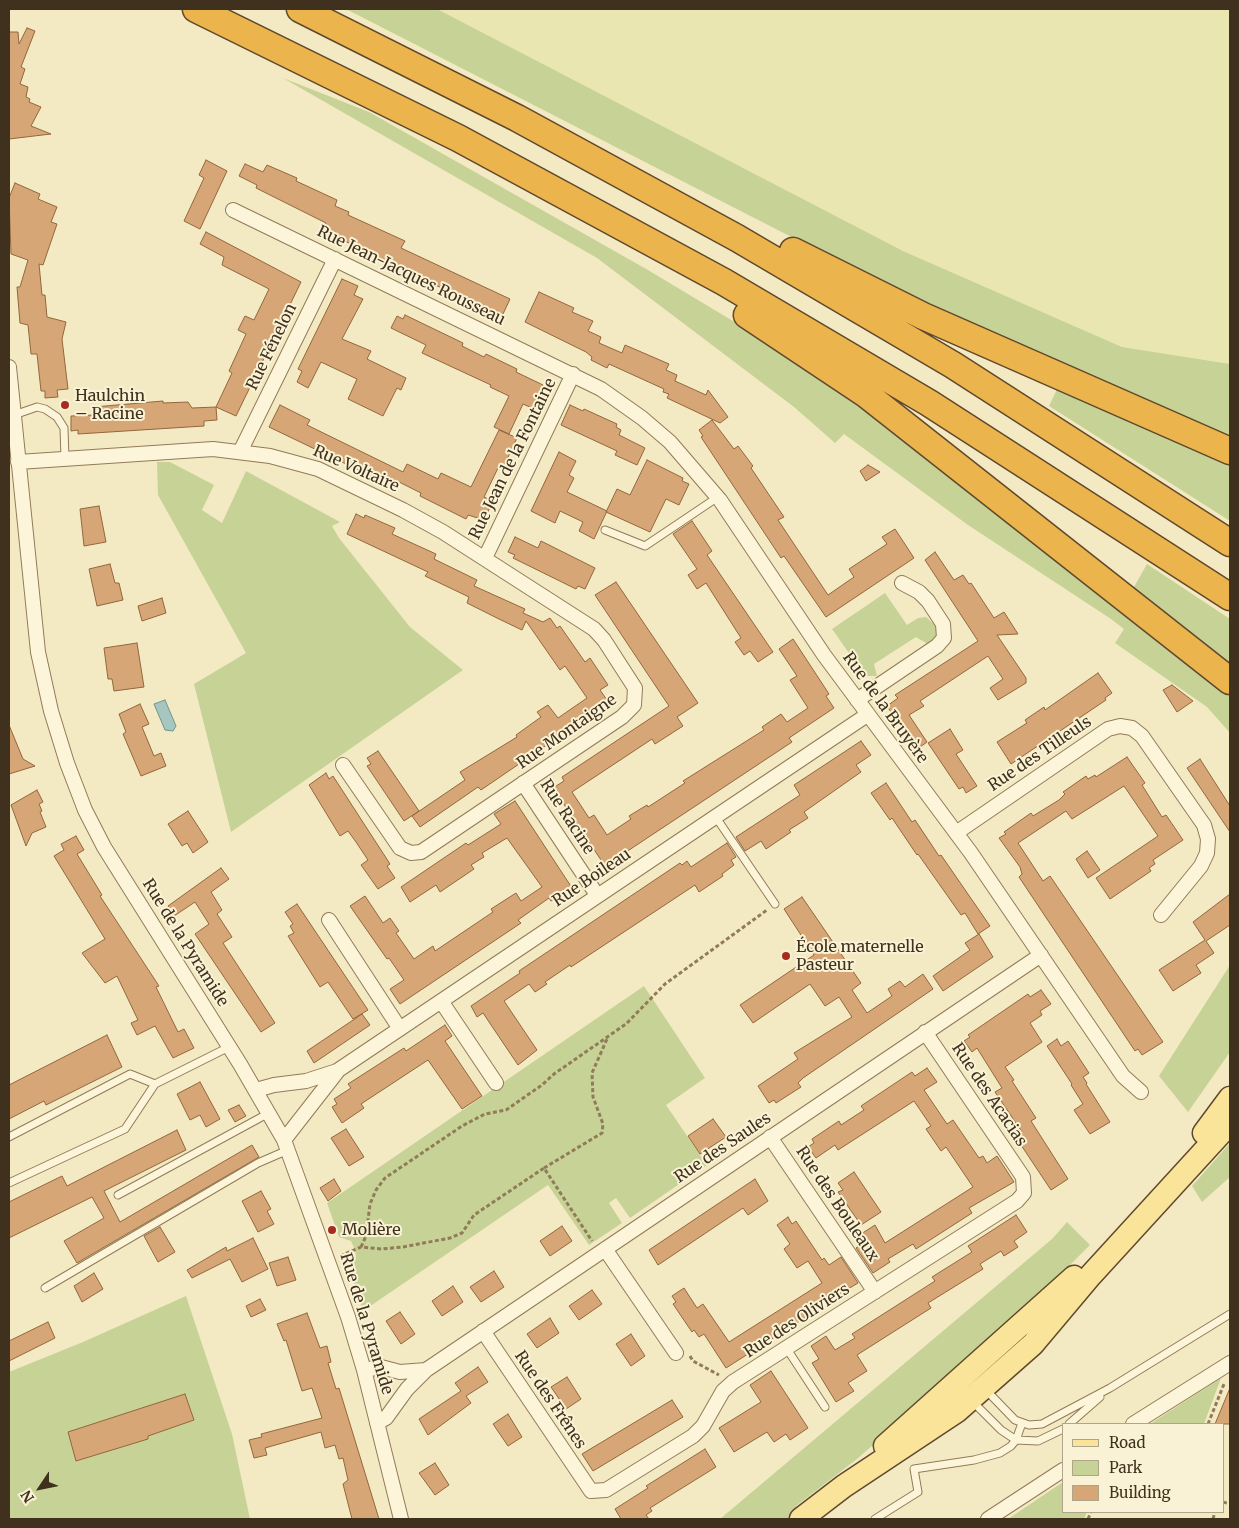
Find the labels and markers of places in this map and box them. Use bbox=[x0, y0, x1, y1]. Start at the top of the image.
place label: Haulchin – Racine bbox=[75, 386, 145, 424]
marker: Haulchin – Racine bbox=[59, 399, 71, 411]
place label: École maternelle Pasteur bbox=[796, 937, 924, 975]
marker: École maternelle Pasteur bbox=[780, 950, 792, 962]
place label: Molière bbox=[342, 1220, 401, 1240]
marker: Molière bbox=[326, 1224, 338, 1236]

